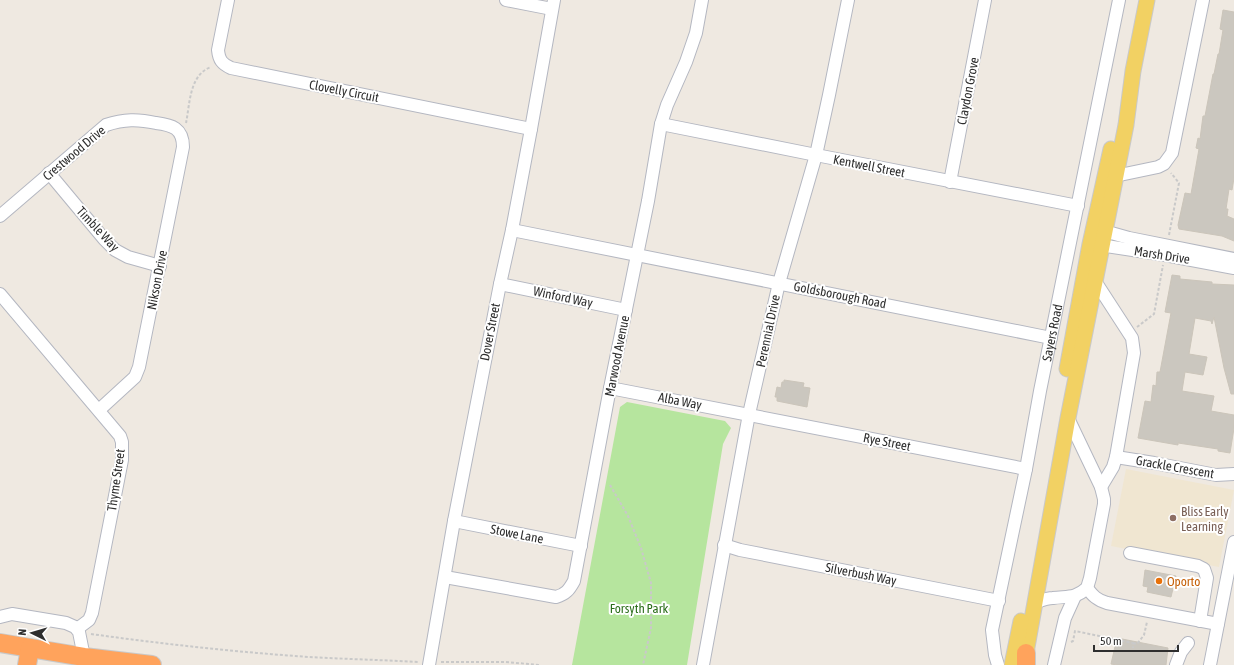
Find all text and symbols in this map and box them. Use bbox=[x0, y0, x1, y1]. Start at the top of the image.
street label: Claydon Grove bbox=[954, 56, 982, 126]
street label: Clovelly Circuit bbox=[308, 77, 380, 105]
street label: Crestwood Drive bbox=[40, 122, 108, 183]
street label: Kentwell Street bbox=[832, 152, 906, 180]
street label: Timble Way bbox=[74, 204, 123, 255]
street label: Marsh Drive bbox=[1133, 243, 1191, 267]
street label: Nikson Drive bbox=[144, 249, 170, 311]
street label: Goldsborough Road bbox=[792, 279, 888, 311]
street label: Winford Way bbox=[532, 283, 595, 311]
street label: Perennial Drive bbox=[753, 293, 783, 369]
street label: Dover Street bbox=[477, 302, 503, 362]
street label: Sayers Road bbox=[1039, 303, 1065, 362]
street label: Marwood Avenue bbox=[602, 314, 632, 398]
street label: Alba Way bbox=[657, 389, 704, 413]
street label: Rye Street bbox=[862, 430, 912, 454]
street label: Thyme Street bbox=[104, 448, 128, 512]
street label: Grackle Crescent bbox=[1135, 453, 1215, 481]
place label: Bliss Early Learning bbox=[1181, 504, 1229, 534]
marker: Bliss Early Learning bbox=[1168, 513, 1178, 523]
street label: Stowe Lane bbox=[489, 522, 545, 546]
street label: Silverbush Way bbox=[824, 560, 899, 588]
place label: Oporto bbox=[1167, 574, 1200, 589]
marker: Oporto bbox=[1154, 576, 1164, 586]
park label: Forsyth Park bbox=[610, 601, 668, 616]
north arrow bbox=[12, 613, 52, 653]
scale bar bbox=[1094, 627, 1178, 653]
text: N bbox=[16, 628, 28, 636]
text: 50 m bbox=[1100, 634, 1122, 648]

